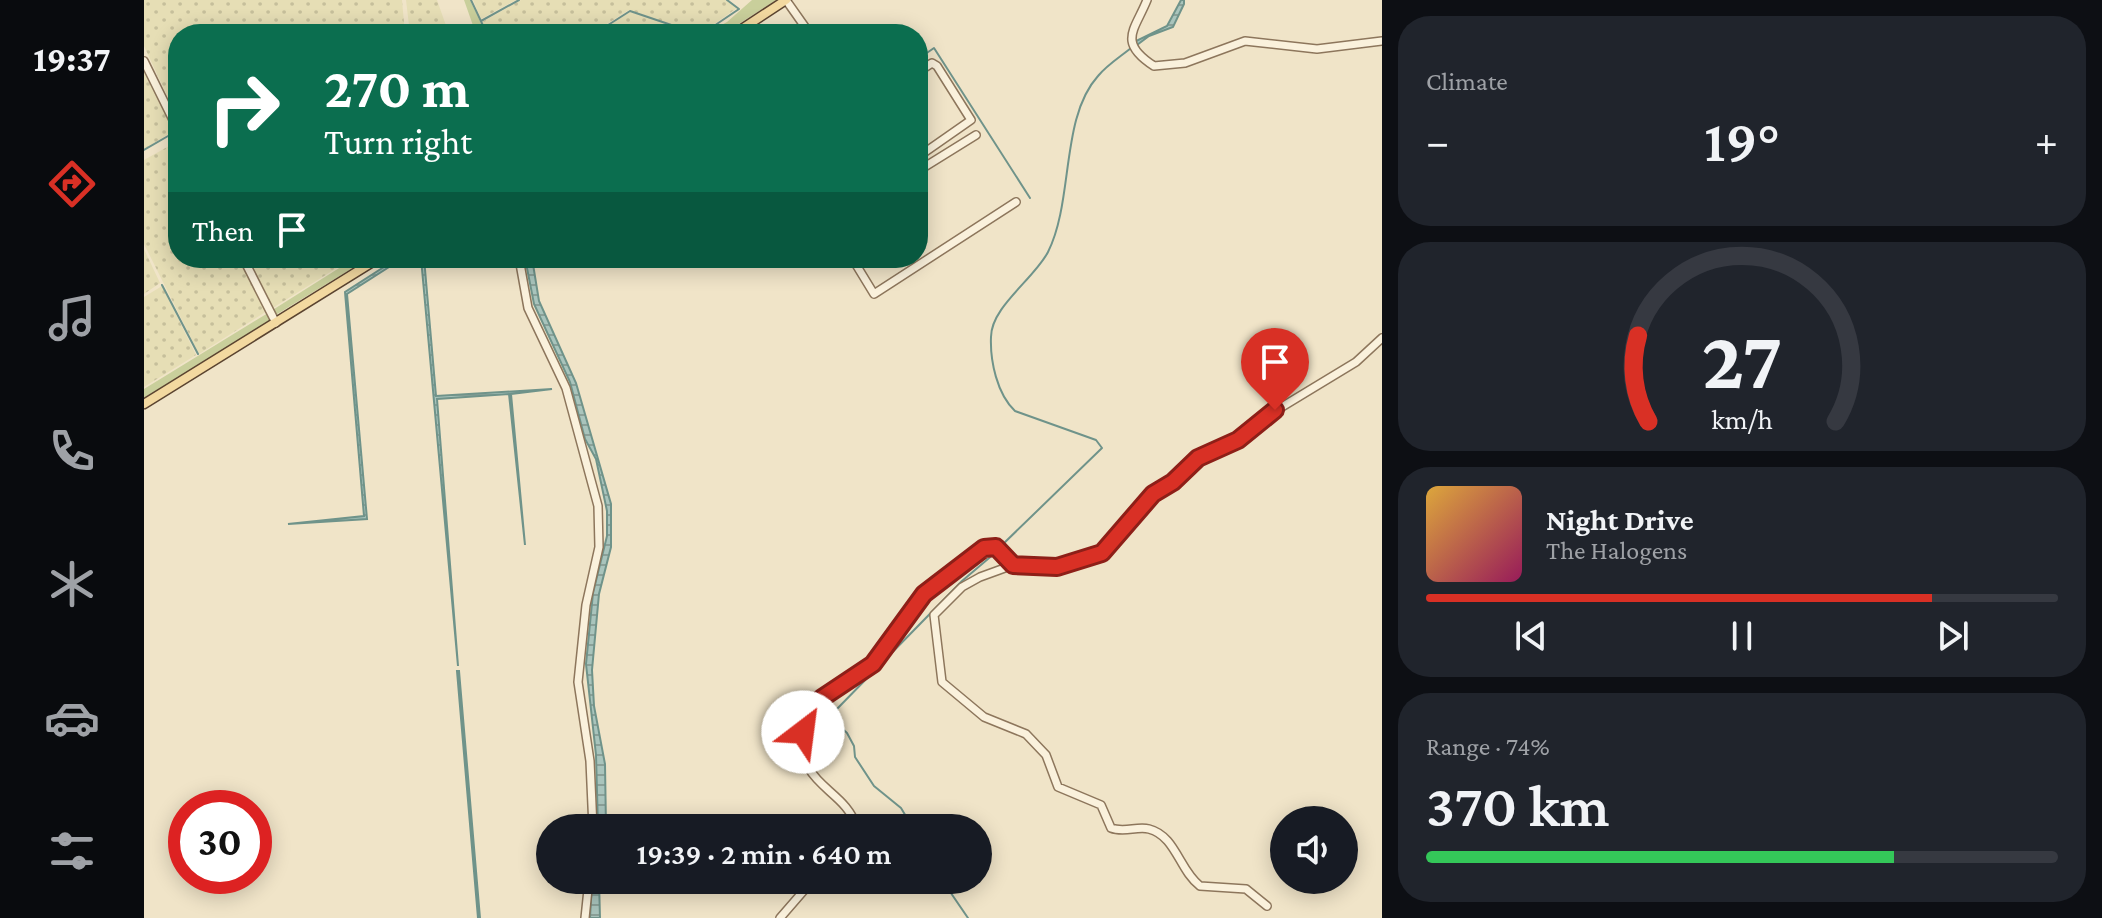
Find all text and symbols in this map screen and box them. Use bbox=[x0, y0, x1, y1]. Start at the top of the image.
text: 19:37 bbox=[33, 39, 111, 79]
icon: right bbox=[192, 56, 296, 160]
text: 270 m bbox=[324, 57, 470, 119]
text: Climate bbox=[1426, 67, 1508, 96]
text: 19° bbox=[1704, 107, 1780, 174]
text: − bbox=[1426, 117, 1449, 165]
text: + bbox=[2035, 117, 2058, 165]
text: Turn right bbox=[324, 122, 472, 162]
icon: directions bbox=[44, 156, 100, 212]
icon: arrive bbox=[270, 208, 314, 252]
text: Then bbox=[192, 214, 254, 247]
icon: music bbox=[44, 290, 100, 346]
text: 27 bbox=[1702, 313, 1782, 406]
pin bbox=[1241, 328, 1309, 410]
icon: arrive bbox=[1253, 340, 1297, 384]
text: km/h bbox=[1711, 403, 1773, 435]
icon: phone bbox=[44, 423, 100, 479]
text: Night Drive bbox=[1546, 503, 1694, 536]
text: The Halogens bbox=[1546, 536, 1687, 565]
icon: climate bbox=[44, 556, 100, 612]
icon: previous bbox=[1509, 614, 1553, 658]
icon: pause bbox=[1720, 614, 1764, 658]
icon: next bbox=[1931, 614, 1975, 658]
icon: car bbox=[44, 690, 100, 746]
position arrow bbox=[761, 690, 845, 774]
text: Range · 74% bbox=[1426, 732, 1550, 761]
text: 370 km bbox=[1426, 772, 1610, 839]
speed limit sign: 30 bbox=[168, 790, 272, 894]
map controls bbox=[1270, 806, 1358, 894]
button: sound bbox=[1270, 806, 1358, 894]
icon: filters bbox=[44, 823, 100, 879]
text: 19:39 · 2 min · 640 m bbox=[637, 837, 892, 870]

